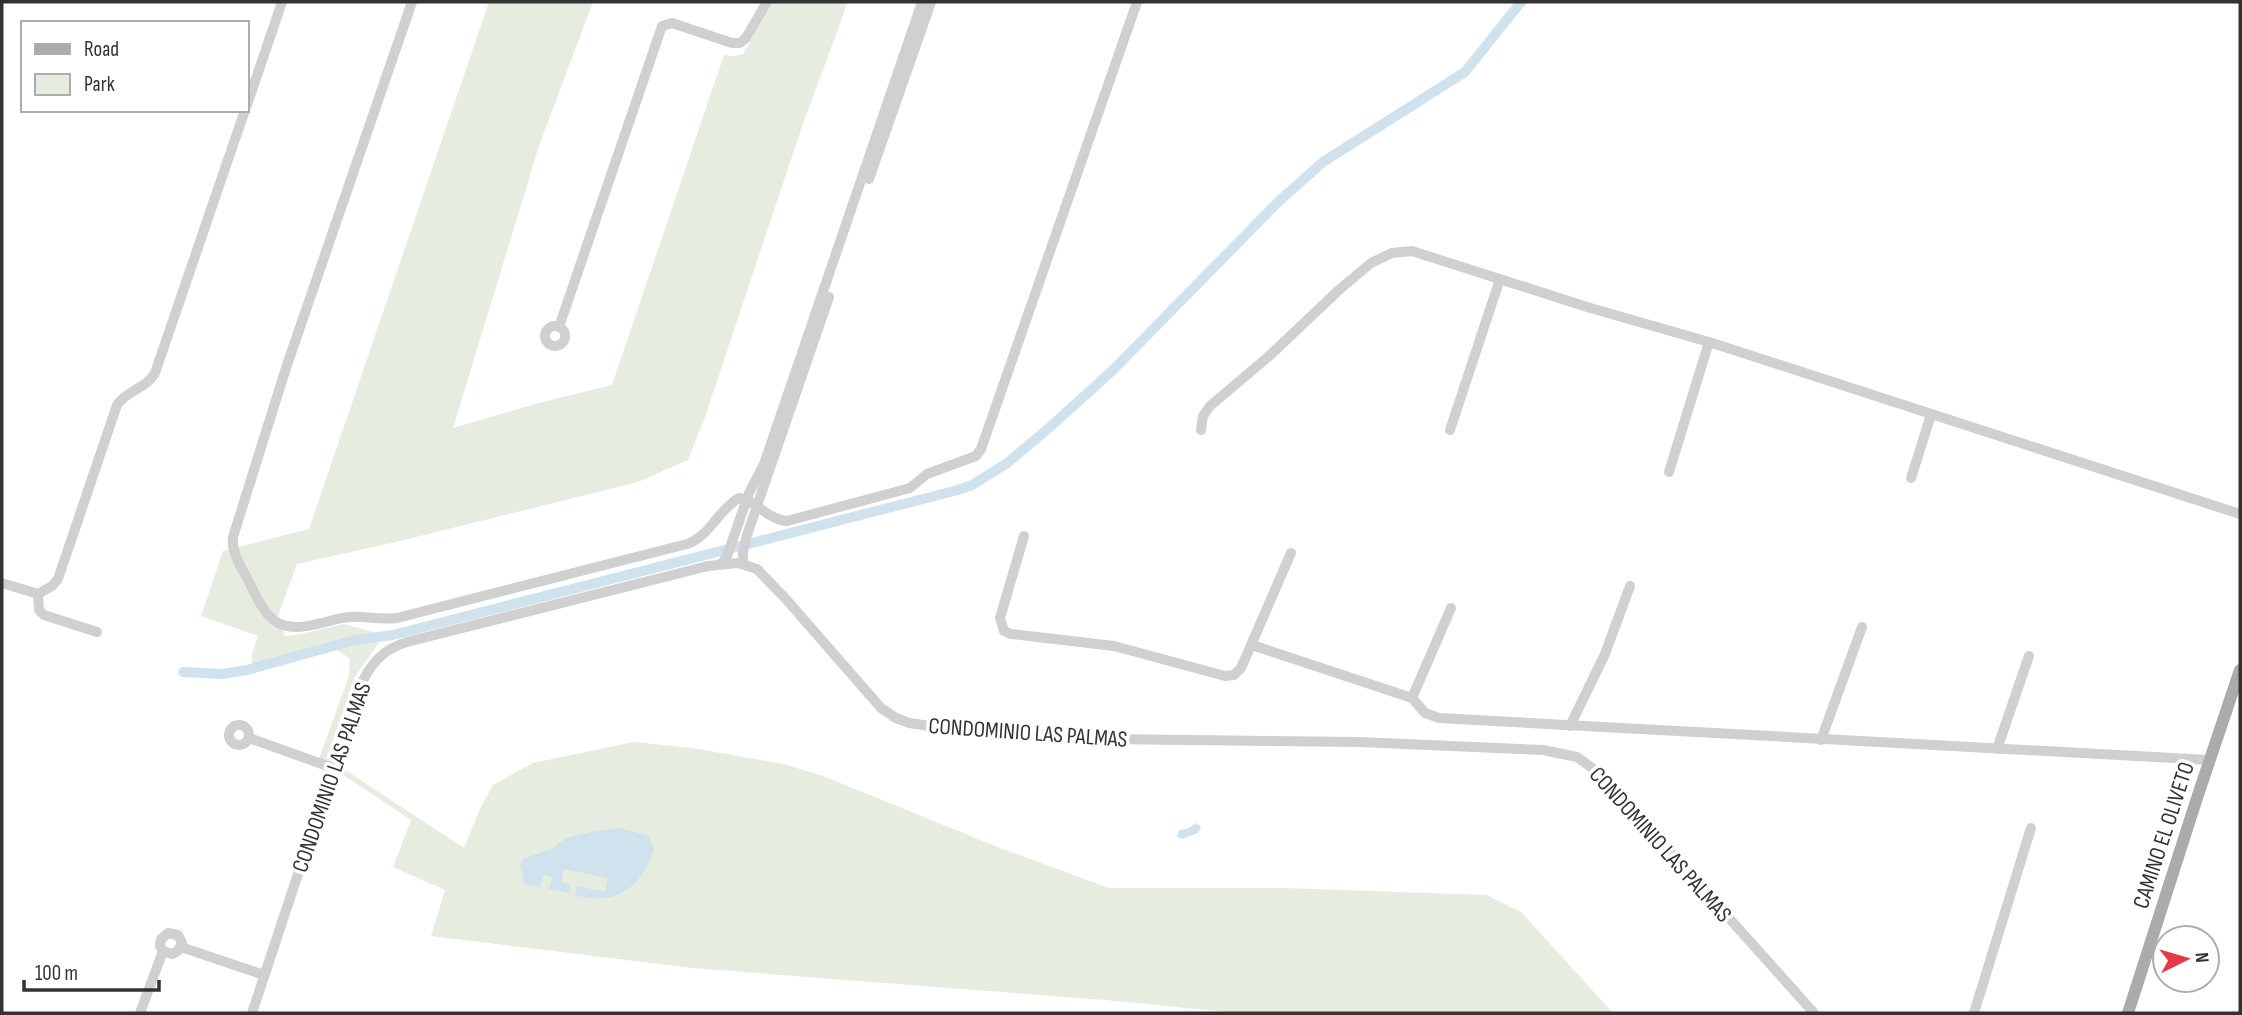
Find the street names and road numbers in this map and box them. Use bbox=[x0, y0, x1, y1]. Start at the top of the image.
street label: CONDOMINIO LAS PALMAS bbox=[286, 679, 378, 876]
street label: CONDOMINIO LAS PALMAS bbox=[928, 712, 1128, 754]
street label: CAMINO EL OLIVETO bbox=[2127, 759, 2201, 912]
street label: CONDOMINIO LAS PALMAS bbox=[1583, 761, 1737, 928]

